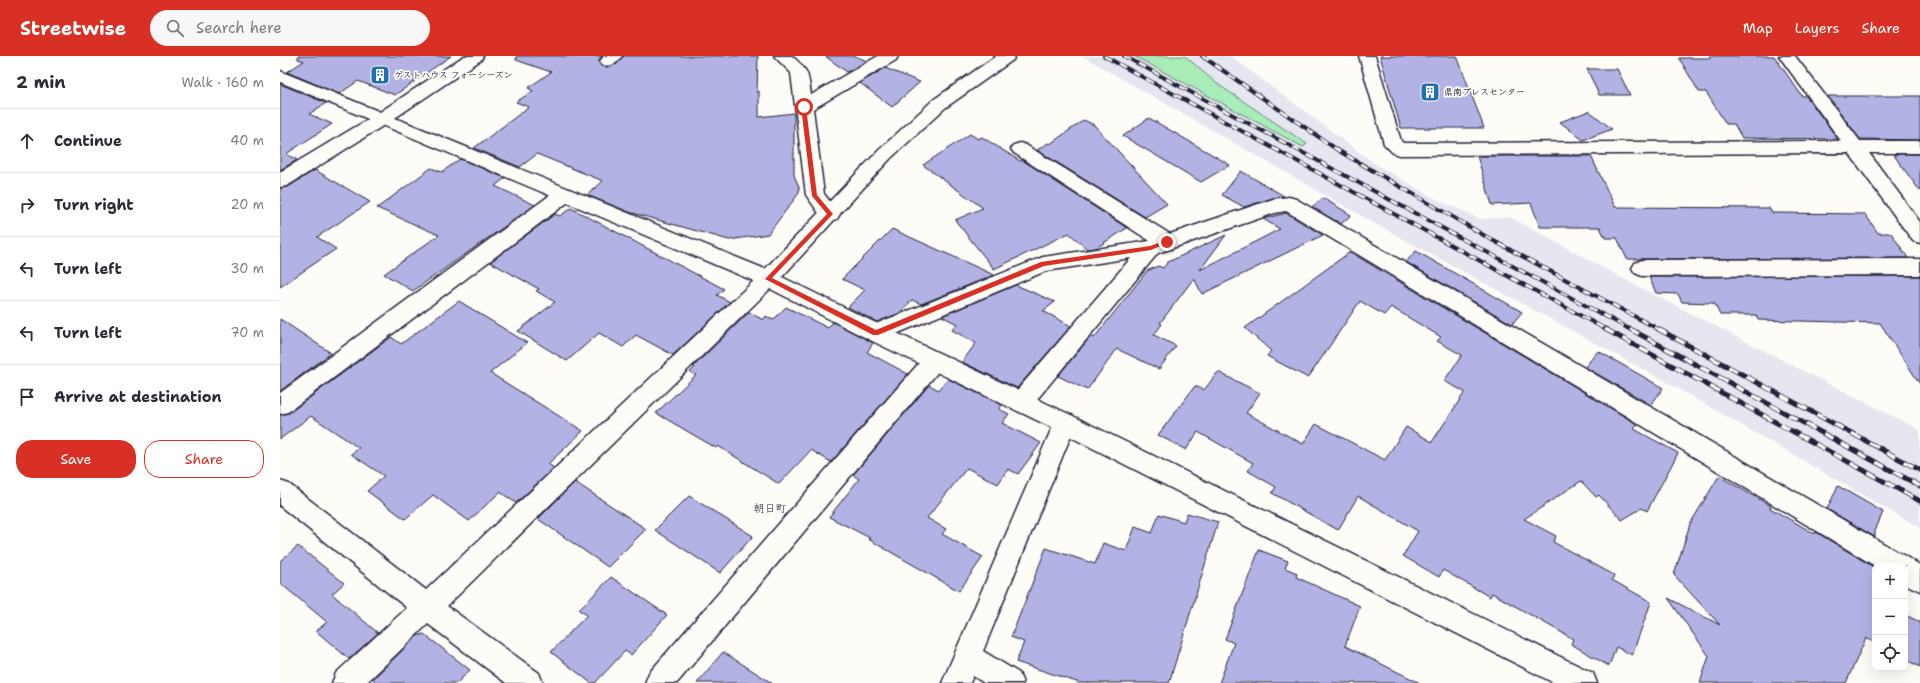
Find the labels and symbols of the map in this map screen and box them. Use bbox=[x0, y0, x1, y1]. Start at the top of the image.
building icon: ゲストハウス フォーシーズン bbox=[369, 64, 391, 86]
place label: ゲストハウス フォーシーズン bbox=[394, 69, 512, 81]
building icon: 県南プレスセンター bbox=[1419, 81, 1441, 103]
place label: 県南プレスセンター bbox=[1444, 86, 1525, 98]
route start bbox=[795, 98, 813, 116]
route end bbox=[1158, 233, 1176, 251]
district label: 朝日町 bbox=[754, 501, 787, 516]

